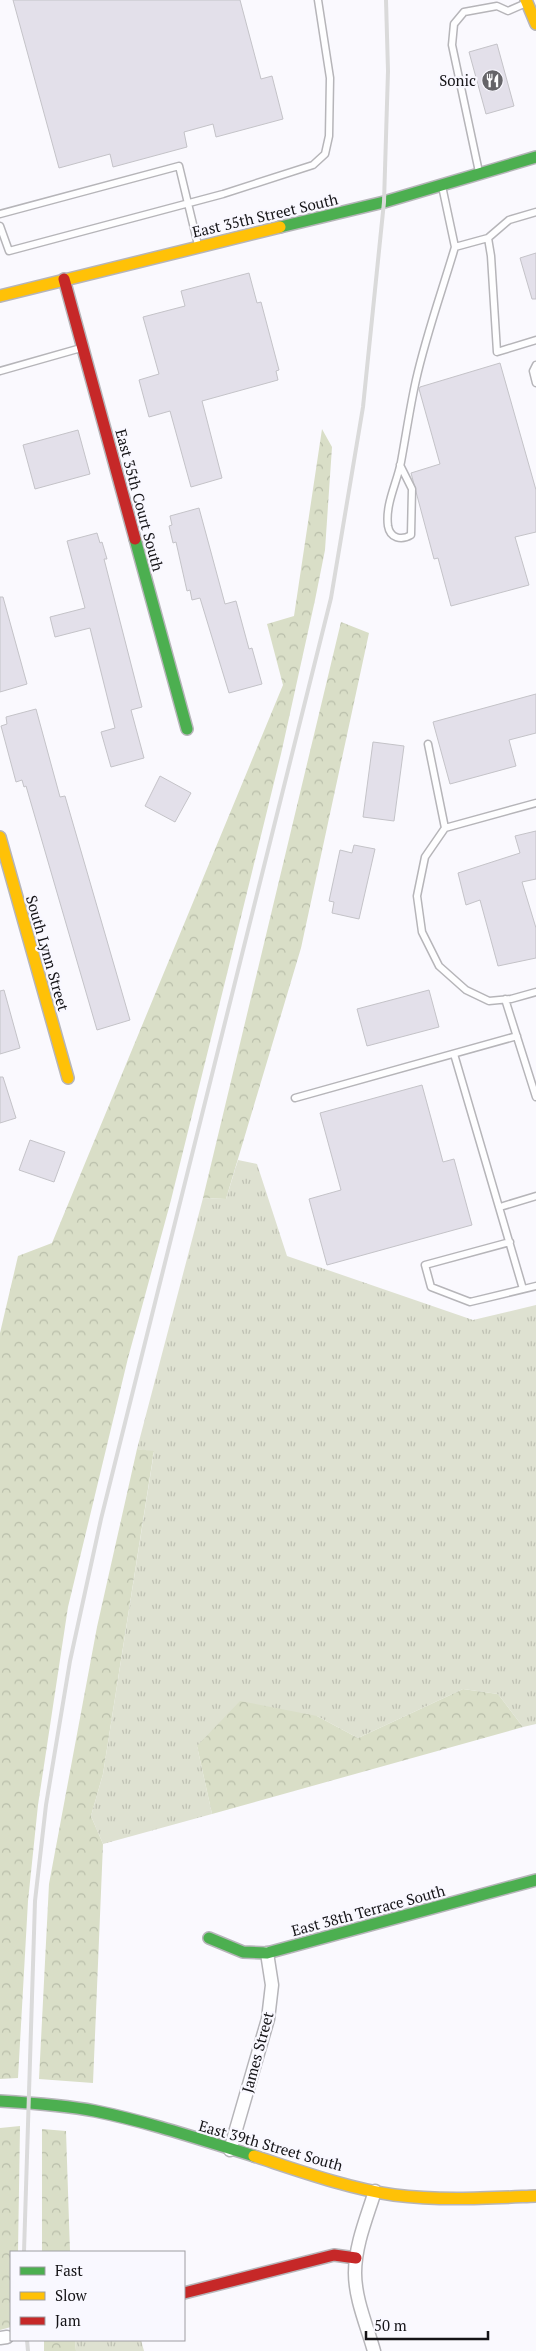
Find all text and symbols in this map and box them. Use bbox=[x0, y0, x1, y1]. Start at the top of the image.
restaurant icon: Sonic bbox=[480, 68, 504, 92]
place label: Sonic bbox=[439, 70, 476, 90]
street label: East 35th Street South bbox=[190, 188, 340, 242]
street label: East 35th Court South bbox=[111, 427, 169, 574]
street label: South Lynn Street bbox=[22, 893, 74, 1014]
street label: East 38th Terrace South bbox=[289, 1880, 447, 1940]
street label: James Street bbox=[237, 2009, 278, 2095]
street label: East 39th Street South bbox=[197, 2115, 346, 2175]
legend bbox=[10, 2251, 185, 2341]
text: Fast bbox=[55, 2260, 83, 2280]
text: Slow bbox=[55, 2285, 88, 2305]
scale bar bbox=[366, 2308, 488, 2340]
text: Jam bbox=[55, 2310, 81, 2330]
text: 50 m bbox=[374, 2315, 407, 2335]

